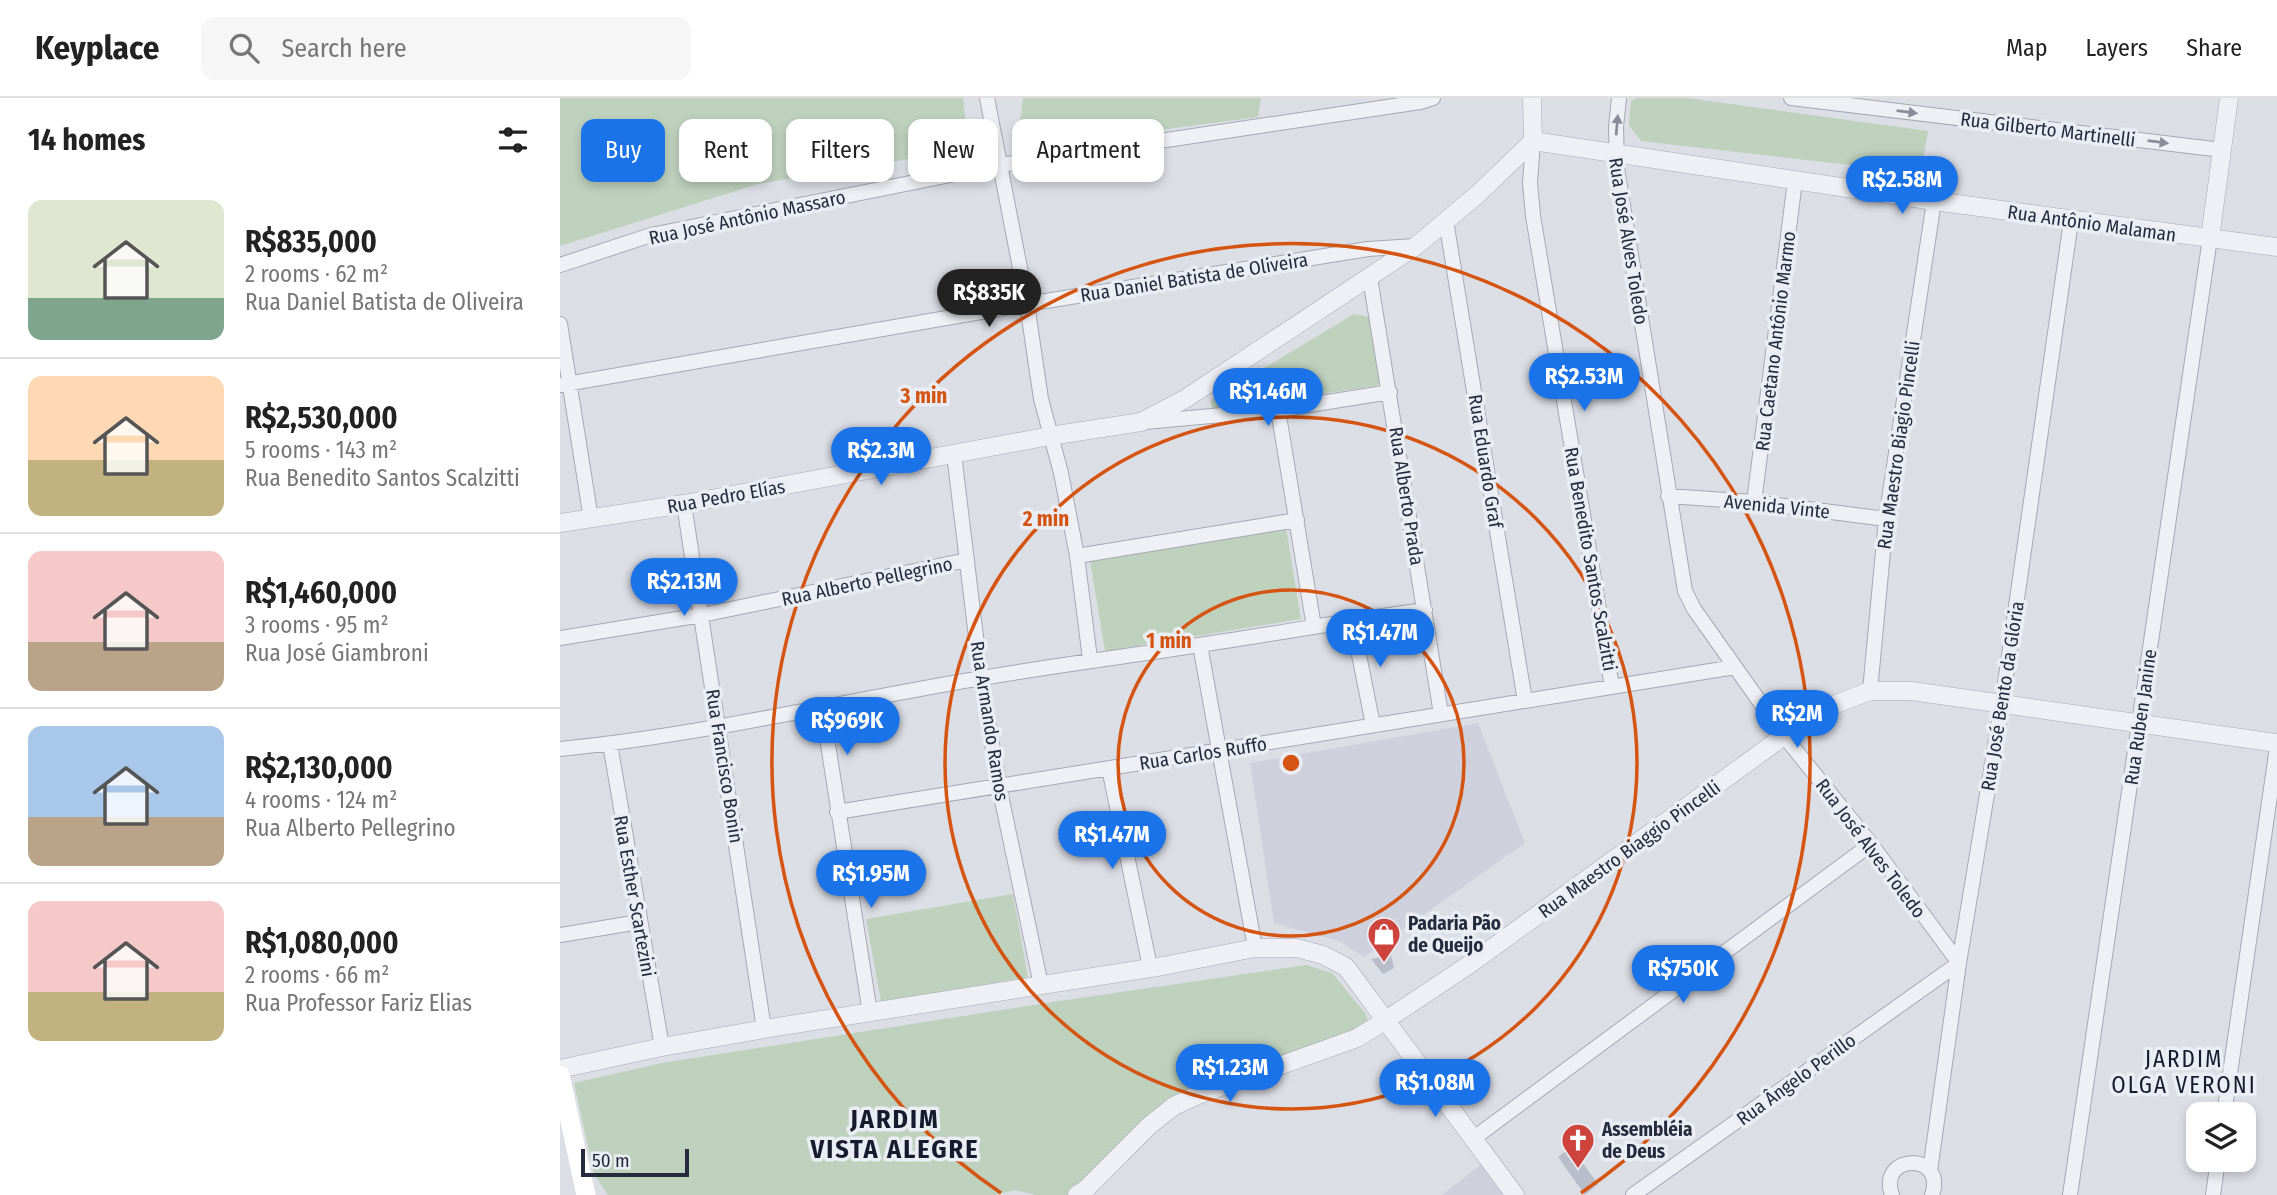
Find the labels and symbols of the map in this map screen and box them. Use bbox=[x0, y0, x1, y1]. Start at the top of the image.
one-way arrow bbox=[1897, 107, 1919, 118]
street label: Rua Gilberto Martinelli bbox=[1959, 107, 2137, 152]
one-way arrow bbox=[1612, 114, 1623, 136]
one-way arrow bbox=[2147, 137, 2169, 148]
street label: Rua José Alves Toledo bbox=[1604, 156, 1653, 326]
pin: R$2.58M bbox=[1837, 156, 1967, 216]
street label: Rua José Antônio Massaro bbox=[647, 185, 848, 250]
street label: Rua Antônio Malaman bbox=[2006, 200, 2178, 247]
street label: Rua Caetano Antônio Marmo bbox=[1751, 230, 1800, 452]
street label: Rua Daniel Batista de Oliveira bbox=[1079, 248, 1310, 307]
pin: R$835K bbox=[932, 270, 1046, 329]
street label: Rua Maestro Biagio Pincelli bbox=[1872, 339, 1925, 551]
pin: R$2.53M bbox=[1519, 354, 1649, 413]
pin: R$1.46M bbox=[1203, 368, 1333, 428]
text: 3 min bbox=[900, 383, 947, 409]
street label: Rua Eduardo Graf bbox=[1464, 393, 1508, 531]
street label: Rua Alberto Prada bbox=[1384, 425, 1429, 567]
pin: R$2.3M bbox=[824, 428, 938, 487]
street label: Rua Benedito Santos Scalzitti bbox=[1559, 445, 1622, 673]
street label: Rua Pedro Elías bbox=[665, 475, 787, 518]
street label: Avenida Vinte bbox=[1723, 490, 1831, 523]
text: 2 min bbox=[1022, 506, 1069, 532]
street label: Rua Alberto Pellegrino bbox=[780, 552, 955, 611]
pin: R$2.13M bbox=[619, 559, 749, 618]
street label: Rua José Bento da Glória bbox=[1976, 600, 2029, 793]
pin: R$1.47M bbox=[1315, 610, 1445, 669]
text: 1 min bbox=[1146, 628, 1192, 654]
street label: Rua Armando Ramos bbox=[966, 640, 1013, 803]
street label: Rua Ruben Janine bbox=[2120, 648, 2161, 787]
street label: Rua Francisco Bonin bbox=[701, 687, 748, 845]
pin: R$2M bbox=[1756, 690, 1838, 750]
pin: R$969K bbox=[790, 698, 904, 757]
street label: Rua Carlos Ruffo bbox=[1138, 732, 1268, 775]
centre of rings bbox=[1279, 751, 1303, 775]
street label: Rua José Alves Toledo bbox=[1811, 774, 1931, 923]
street label: Rua Maestro Biaggio Pincelli bbox=[1534, 776, 1725, 923]
pin: R$1.47M bbox=[1047, 812, 1177, 871]
street label: Rua Esther Scartezini bbox=[609, 814, 660, 978]
pin: R$1.95M bbox=[806, 850, 936, 910]
place label: Padaria Pão de Queijo bbox=[1408, 912, 1501, 957]
shop icon: Padaria Pão de Queijo bbox=[1365, 915, 1403, 964]
pin: R$750K bbox=[1626, 946, 1740, 1005]
street label: Rua Ângelo Perillo bbox=[1732, 1028, 1860, 1130]
pin: R$1.23M bbox=[1165, 1044, 1295, 1104]
district label: JARDIM OLGA VERONI bbox=[2111, 1045, 2257, 1099]
pin: R$1.08M bbox=[1370, 1060, 1500, 1119]
district label: JARDIM VISTA ALEGRE bbox=[809, 1104, 980, 1165]
place label: Assembléia de Deus bbox=[1601, 1118, 1692, 1163]
church icon: Assembléia de Deus bbox=[1559, 1121, 1597, 1170]
scale bar bbox=[581, 1146, 690, 1178]

